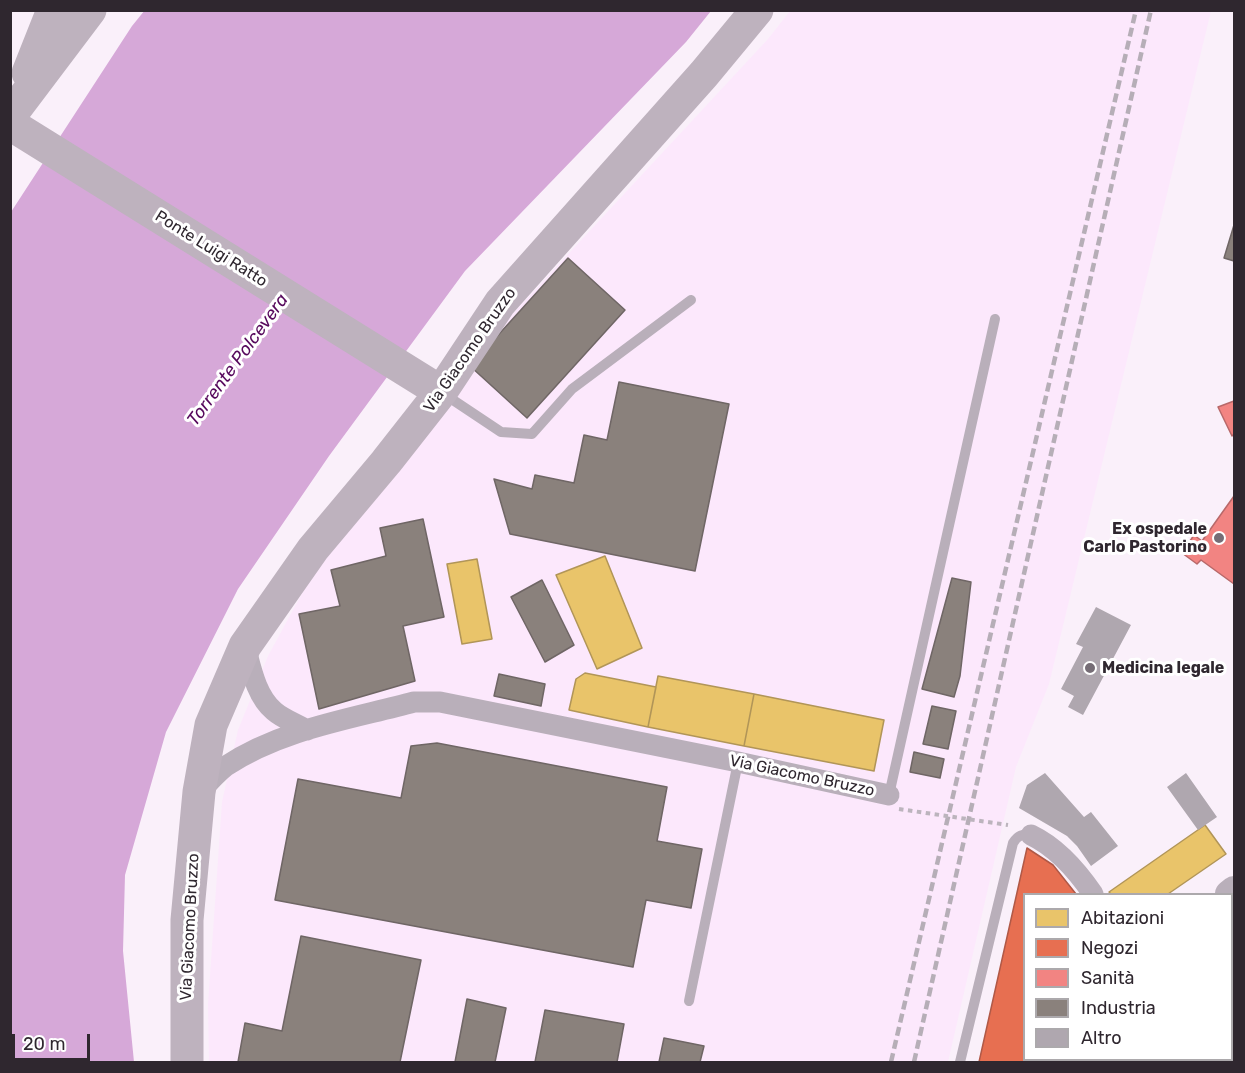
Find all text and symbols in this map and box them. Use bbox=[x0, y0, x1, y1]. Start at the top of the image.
street label: Ponte Luigi Ratto bbox=[151, 207, 271, 291]
street label: Via Giacomo Bruzzo bbox=[420, 284, 520, 416]
water label: Torrente Polcevera bbox=[183, 290, 293, 430]
place label: Ex ospedale Carlo Pastorino bbox=[1083, 519, 1207, 557]
marker: Ex ospedale Carlo Pastorino bbox=[1212, 531, 1226, 545]
place label: Medicina legale bbox=[1102, 658, 1224, 678]
marker: Medicina legale bbox=[1083, 661, 1097, 675]
street label: Via Giacomo Bruzzo bbox=[728, 751, 876, 801]
street label: Via Giacomo Bruzzo bbox=[177, 853, 203, 1001]
legend bbox=[1023, 893, 1233, 1061]
text: Abitazioni bbox=[1081, 907, 1164, 929]
text: Negozi bbox=[1081, 937, 1138, 959]
text: Sanità bbox=[1081, 967, 1134, 989]
text: Industria bbox=[1081, 997, 1156, 1019]
scale bar bbox=[15, 1022, 93, 1060]
text: Altro bbox=[1081, 1027, 1121, 1049]
text: 20 m bbox=[23, 1033, 65, 1055]

